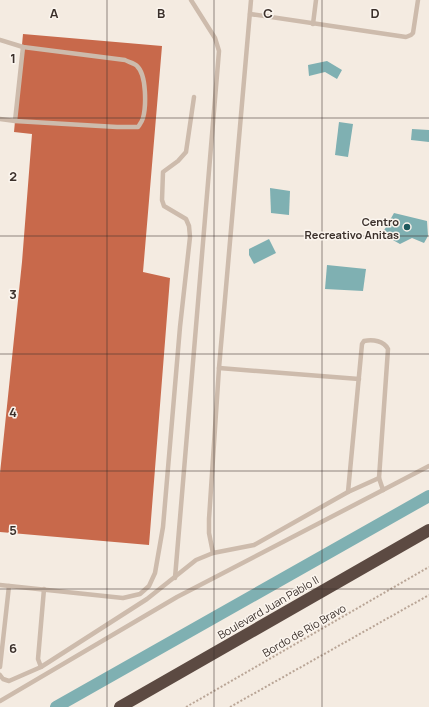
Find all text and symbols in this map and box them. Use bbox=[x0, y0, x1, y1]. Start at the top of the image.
text: A bbox=[50, 4, 59, 22]
text: B bbox=[157, 4, 165, 22]
text: C bbox=[263, 4, 273, 22]
text: D bbox=[370, 4, 380, 22]
text: 1 bbox=[10, 49, 16, 67]
text: 2 bbox=[9, 167, 17, 185]
place label: Centro Recreativo Anitas bbox=[305, 214, 399, 242]
marker: Centro Recreativo Anitas bbox=[402, 222, 412, 232]
text: 3 bbox=[9, 285, 17, 303]
text: 4 bbox=[9, 403, 17, 421]
text: 5 bbox=[9, 521, 17, 539]
street label: Boulevard Juan Pablo II bbox=[215, 572, 321, 642]
street label: Bordo de Rio Bravo bbox=[260, 600, 349, 660]
text: 6 bbox=[9, 639, 17, 657]

